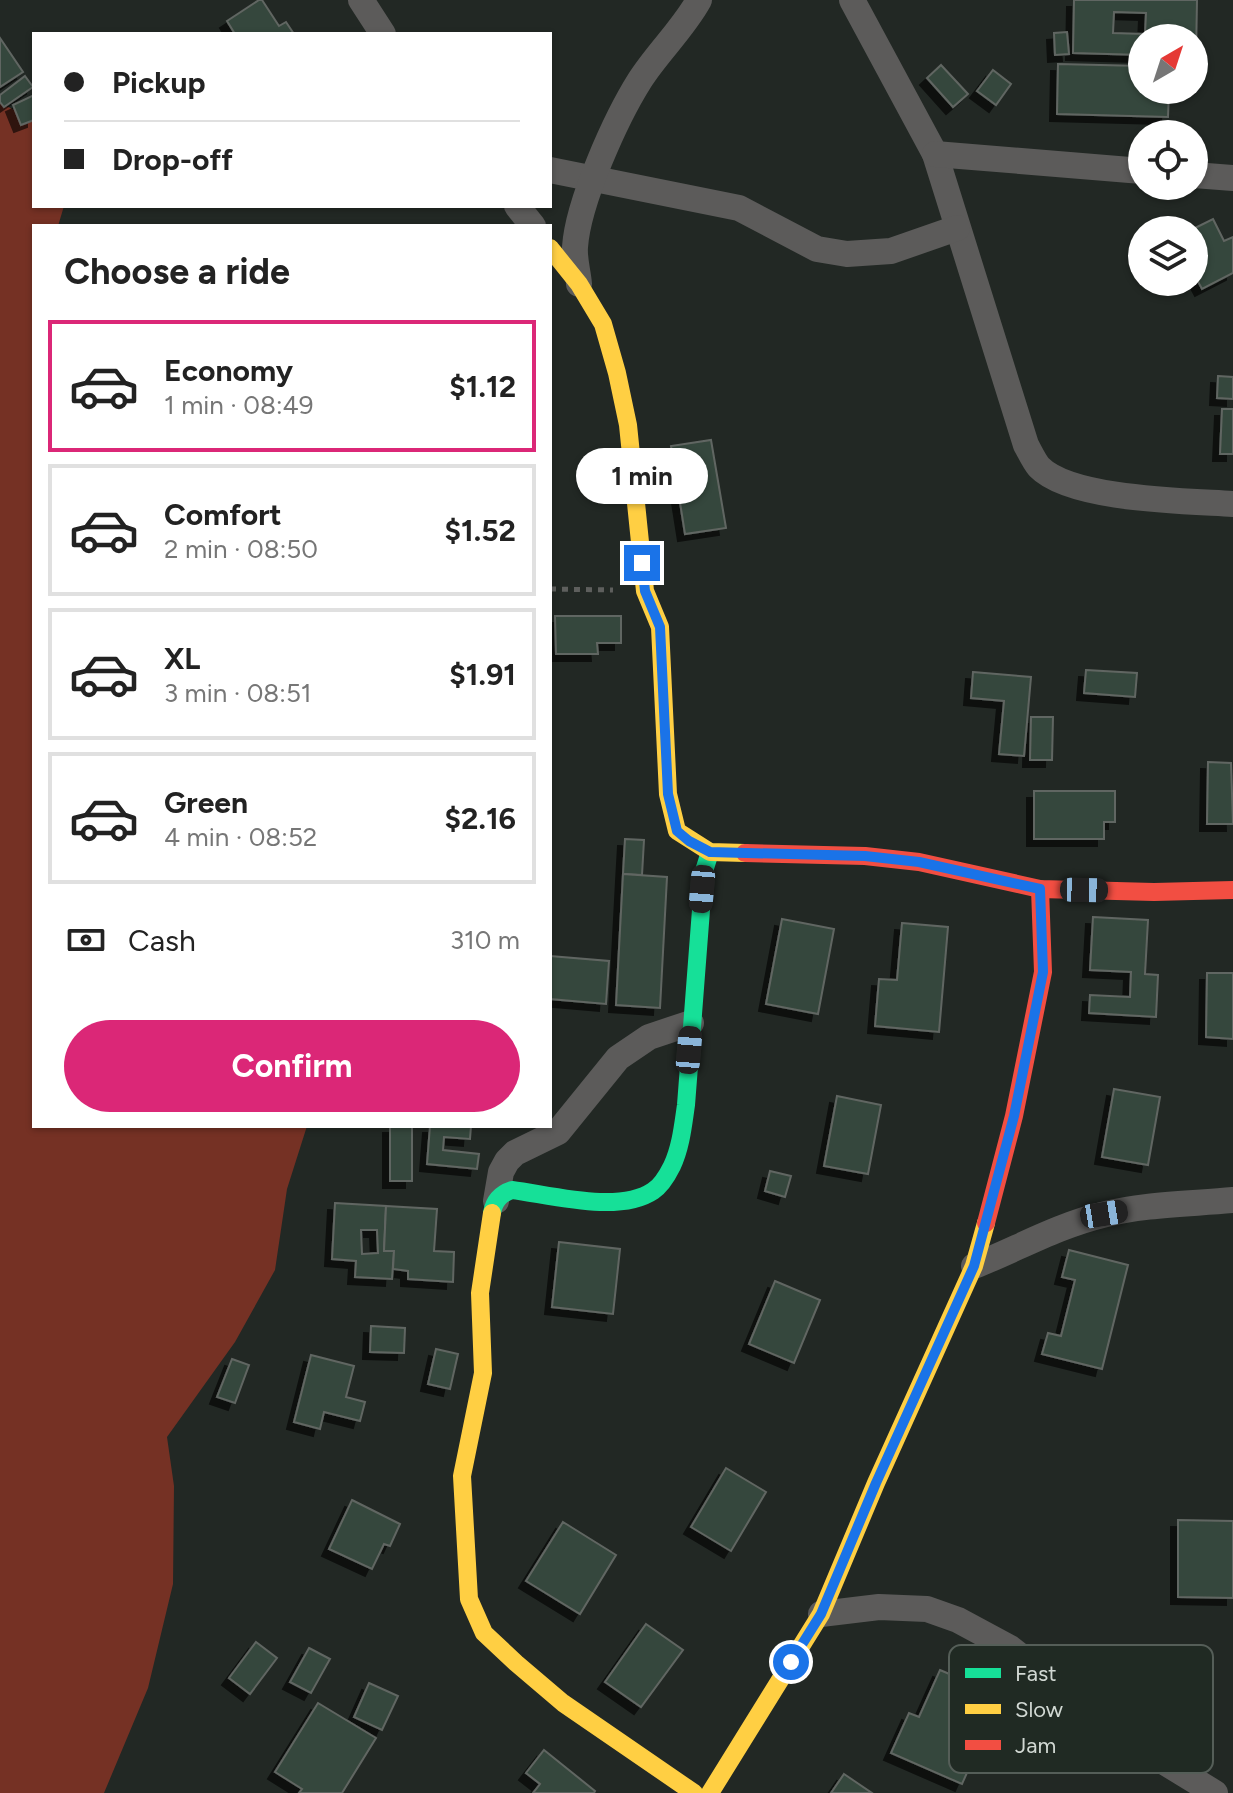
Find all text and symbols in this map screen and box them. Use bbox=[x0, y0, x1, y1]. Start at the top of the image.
north arrow bbox=[1128, 24, 1208, 104]
map controls bbox=[1128, 24, 1208, 296]
text: Pickup bbox=[112, 64, 206, 101]
button: locate bbox=[1128, 120, 1208, 200]
text: Drop-off bbox=[112, 141, 233, 178]
button: layers bbox=[1128, 216, 1208, 296]
text: Choose a ride bbox=[64, 250, 290, 293]
icon: car bbox=[68, 350, 140, 422]
text: Economy bbox=[164, 352, 293, 389]
text: $1.12 bbox=[449, 368, 516, 405]
text: 1 min · 08:49 bbox=[164, 389, 313, 421]
callout: 1 min bbox=[576, 447, 708, 503]
text: 1 min bbox=[611, 460, 673, 492]
icon: car bbox=[68, 494, 140, 566]
text: Comfort bbox=[164, 496, 282, 533]
text: $1.52 bbox=[444, 512, 516, 549]
text: 2 min · 08:50 bbox=[164, 533, 318, 565]
route end bbox=[624, 545, 660, 581]
icon: car bbox=[68, 638, 140, 710]
text: XL bbox=[164, 640, 200, 677]
text: $1.91 bbox=[449, 656, 516, 693]
text: 3 min · 08:51 bbox=[164, 677, 312, 709]
icon: car bbox=[68, 782, 140, 854]
text: Green bbox=[164, 784, 248, 821]
text: $2.16 bbox=[445, 800, 516, 837]
text: 4 min · 08:52 bbox=[164, 821, 317, 853]
car bbox=[688, 864, 716, 914]
car bbox=[1060, 878, 1108, 902]
icon: cash bbox=[64, 918, 108, 962]
text: Cash bbox=[128, 922, 196, 959]
text: 310 m bbox=[450, 924, 520, 956]
button: Confirm bbox=[64, 1020, 520, 1112]
car bbox=[675, 1025, 703, 1075]
car bbox=[1078, 1198, 1130, 1230]
route start bbox=[773, 1644, 809, 1680]
legend bbox=[949, 1645, 1213, 1773]
text: Fast bbox=[1015, 1660, 1057, 1687]
text: Slow bbox=[1015, 1696, 1064, 1723]
text: Jam bbox=[1015, 1732, 1056, 1759]

